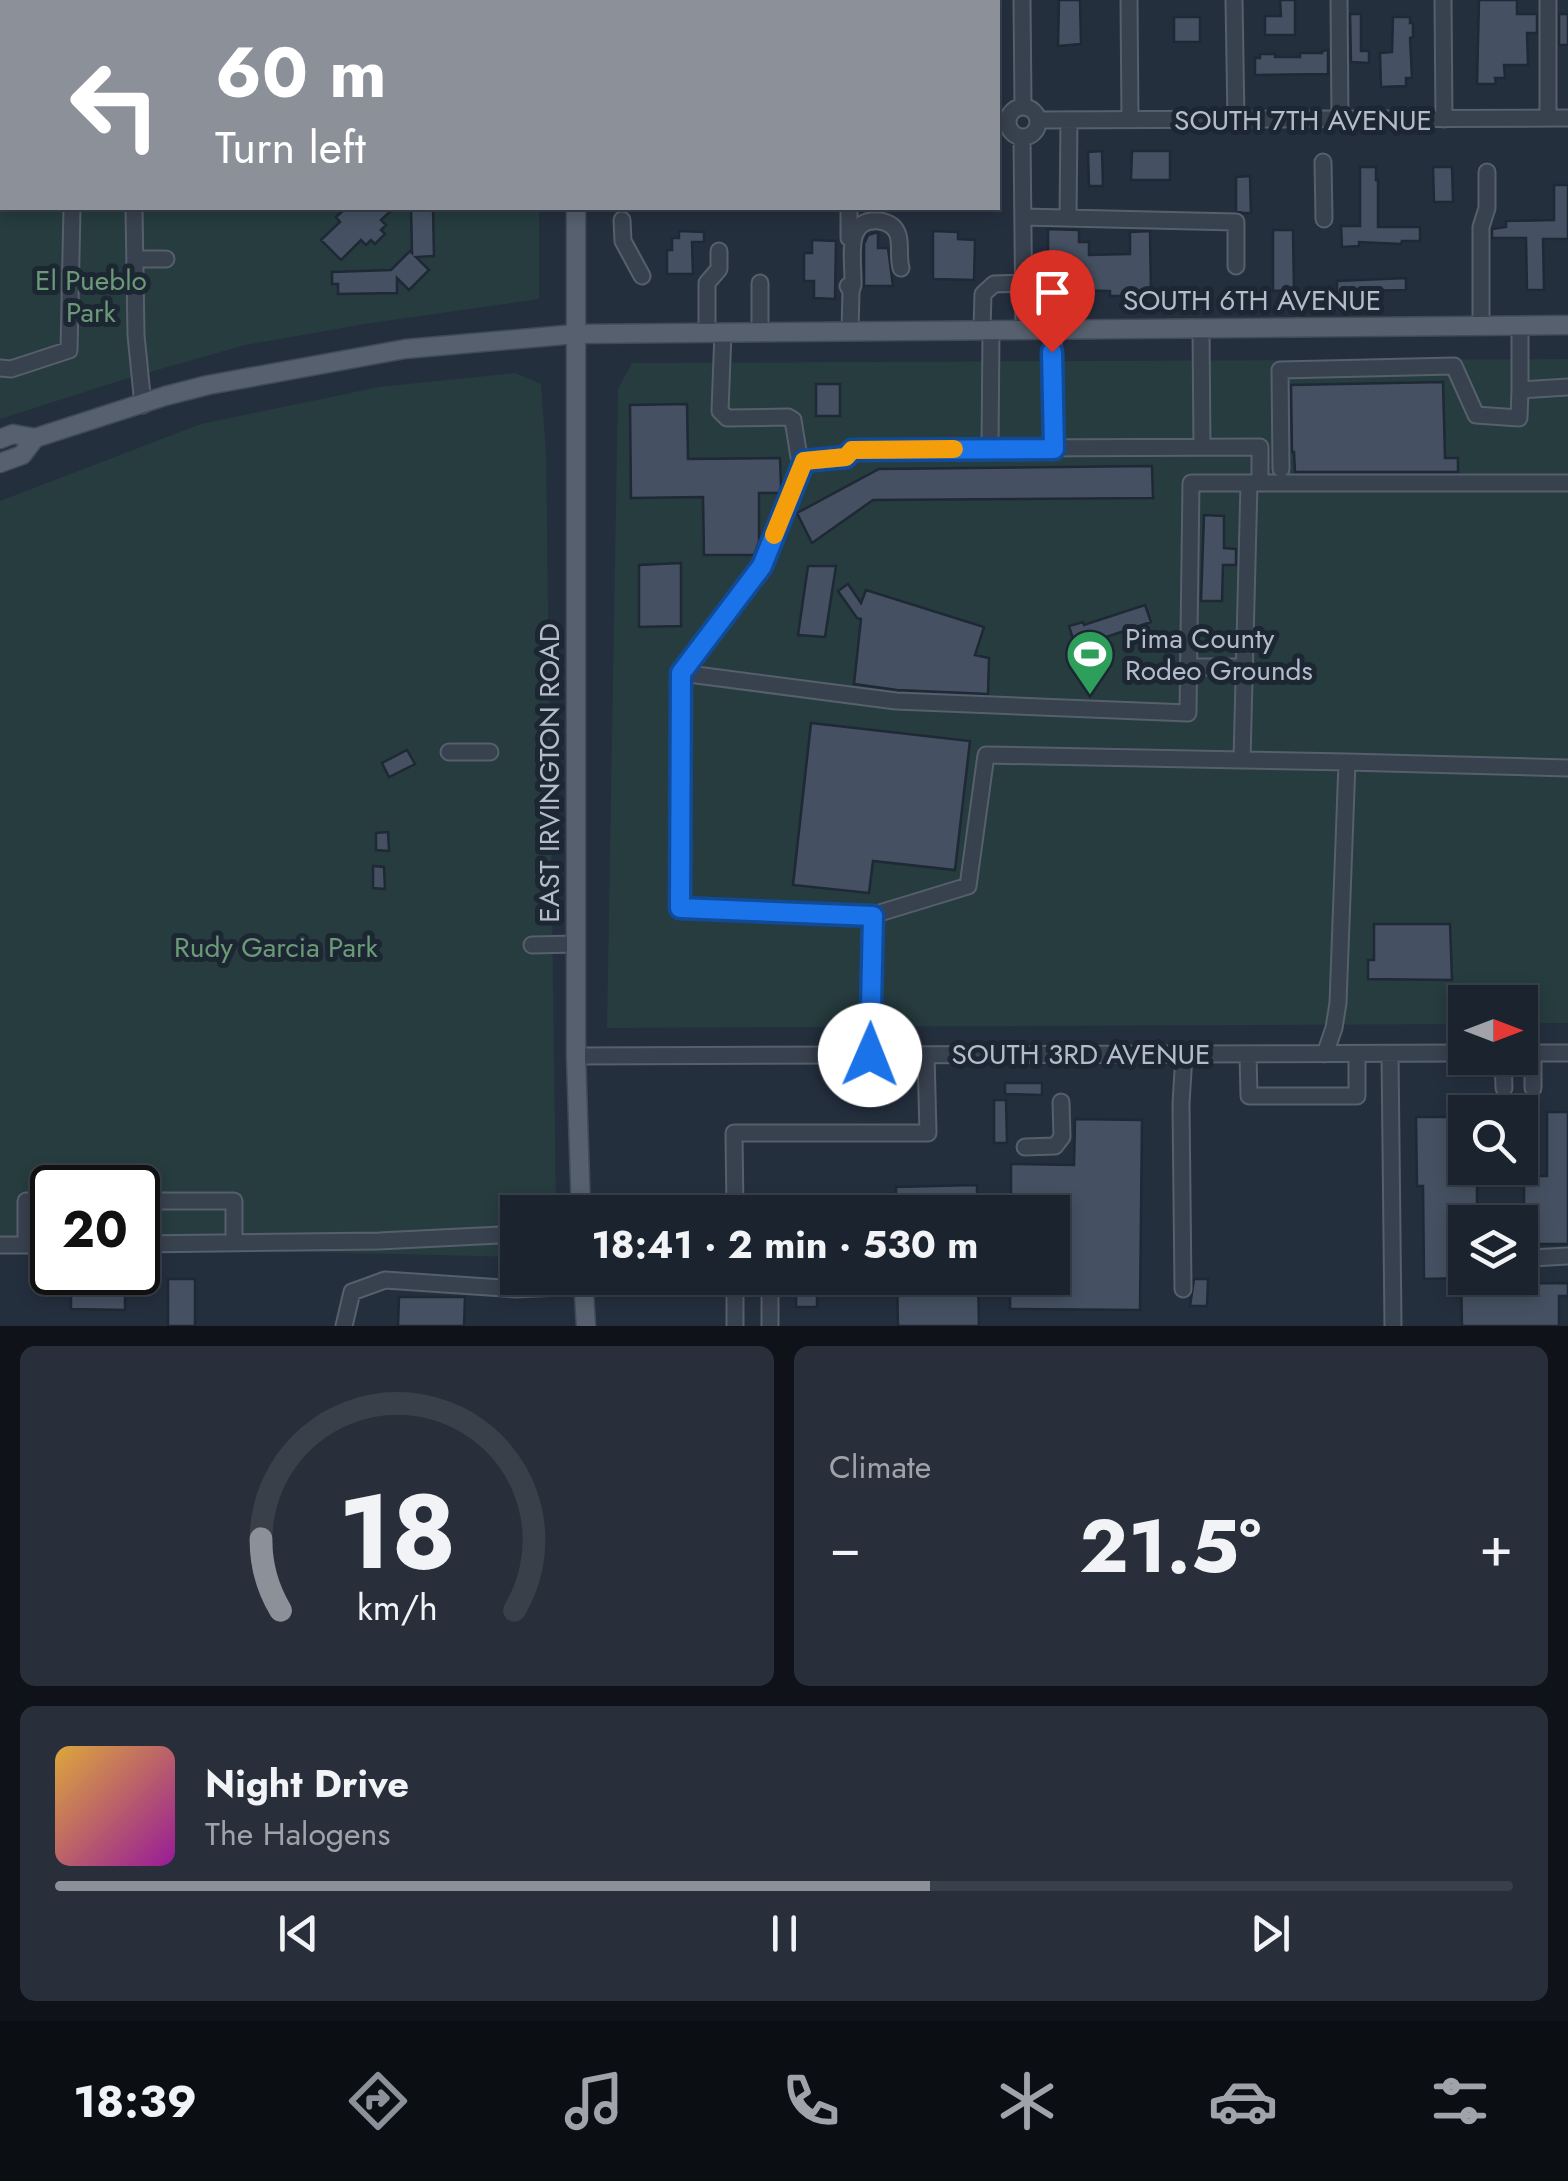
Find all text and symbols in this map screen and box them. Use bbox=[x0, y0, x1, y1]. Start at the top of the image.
text: 60 m bbox=[215, 22, 387, 123]
icon: left bbox=[50, 40, 180, 170]
street label: SOUTH 7TH AVENUE bbox=[1174, 100, 1432, 141]
text: Turn left bbox=[215, 115, 366, 180]
pin bbox=[1010, 250, 1095, 353]
park label: El Pueblo Park bbox=[35, 260, 147, 333]
icon: arrive bbox=[1025, 265, 1080, 320]
street label: SOUTH 6TH AVENUE bbox=[1123, 280, 1381, 321]
place label: Pima County Rodeo Grounds bbox=[1125, 618, 1313, 691]
street label: EAST IRVINGTON ROAD bbox=[529, 623, 570, 923]
sports icon: Pima County Rodeo Grounds bbox=[1064, 628, 1116, 696]
park label: Rudy Garcia Park bbox=[174, 927, 379, 968]
north arrow bbox=[1448, 985, 1538, 1075]
map controls bbox=[1448, 985, 1538, 1295]
position arrow bbox=[818, 1003, 922, 1107]
street label: SOUTH 3RD AVENUE bbox=[951, 1034, 1211, 1075]
button: search bbox=[1448, 1095, 1538, 1185]
speed limit sign: 20 bbox=[30, 1165, 160, 1295]
button: layers bbox=[1448, 1205, 1538, 1295]
text: 18:41 · 2 min · 530 m bbox=[592, 1217, 979, 1272]
text: Climate bbox=[829, 1444, 931, 1490]
text: 18 bbox=[338, 1457, 456, 1607]
text: 21.5° bbox=[1079, 1492, 1261, 1600]
text: − bbox=[829, 1507, 861, 1587]
text: + bbox=[1479, 1507, 1513, 1587]
text: km/h bbox=[357, 1582, 437, 1633]
text: Night Drive bbox=[205, 1756, 409, 1811]
text: The Halogens bbox=[205, 1811, 390, 1857]
icon: previous bbox=[271, 1906, 326, 1961]
icon: pause bbox=[757, 1906, 812, 1961]
icon: next bbox=[1243, 1906, 1298, 1961]
icon: directions bbox=[343, 2066, 413, 2136]
icon: music bbox=[559, 2066, 629, 2136]
icon: phone bbox=[776, 2066, 846, 2136]
icon: climate bbox=[992, 2066, 1062, 2136]
icon: car bbox=[1208, 2066, 1278, 2136]
icon: filters bbox=[1425, 2066, 1495, 2136]
text: 18:39 bbox=[73, 2069, 197, 2134]

